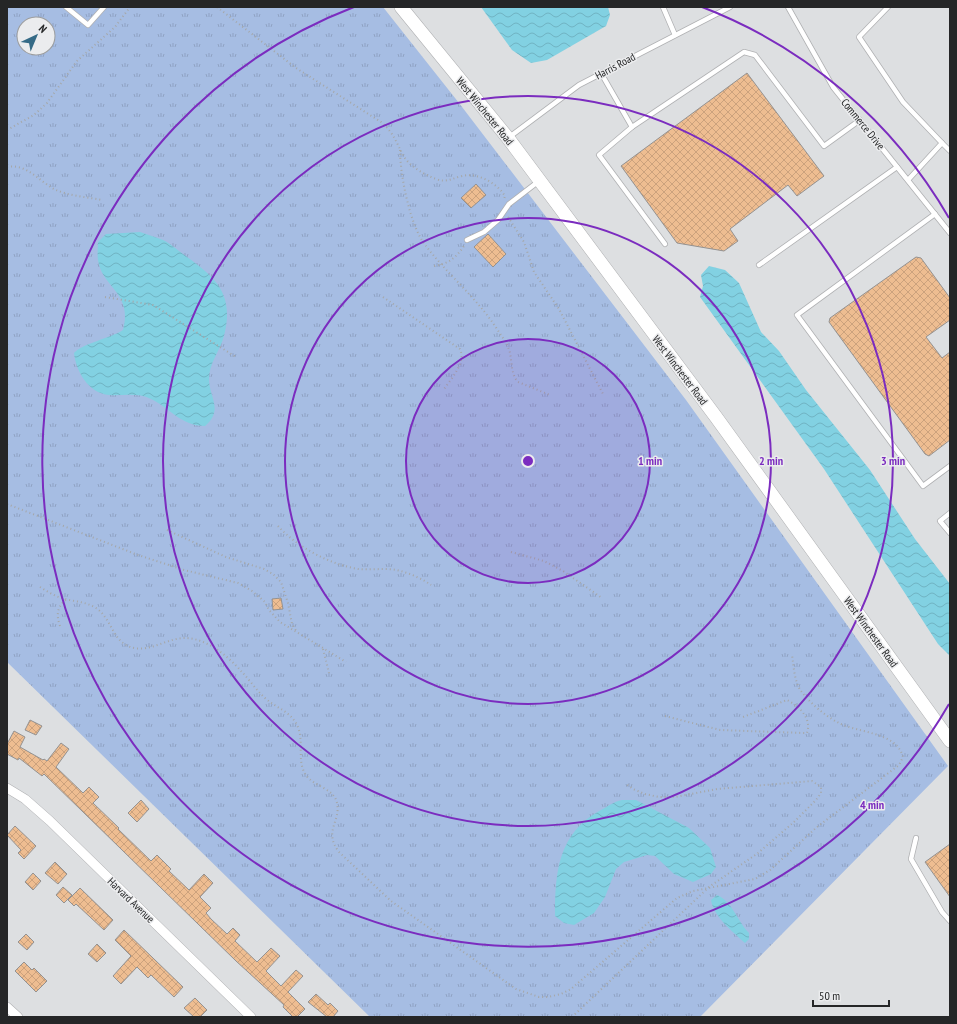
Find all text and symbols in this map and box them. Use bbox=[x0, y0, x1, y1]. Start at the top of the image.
north arrow bbox=[16, 16, 56, 56]
text: N bbox=[36, 22, 50, 36]
street label: Harris Road bbox=[592, 49, 638, 82]
street label: West Winchester Road bbox=[453, 74, 517, 148]
street label: Commerce Drive bbox=[838, 96, 888, 153]
street label: West Winchester Road bbox=[649, 332, 711, 408]
text: 1 min bbox=[638, 453, 662, 468]
text: 2 min bbox=[759, 453, 783, 468]
text: 3 min bbox=[881, 453, 905, 468]
centre of rings bbox=[521, 454, 535, 468]
street label: West Winchester Road bbox=[841, 594, 901, 670]
text: 4 min bbox=[860, 797, 884, 812]
street label: Harvard Avenue bbox=[105, 874, 158, 926]
scale bar bbox=[813, 982, 889, 1008]
text: 50 m bbox=[819, 988, 840, 1003]

